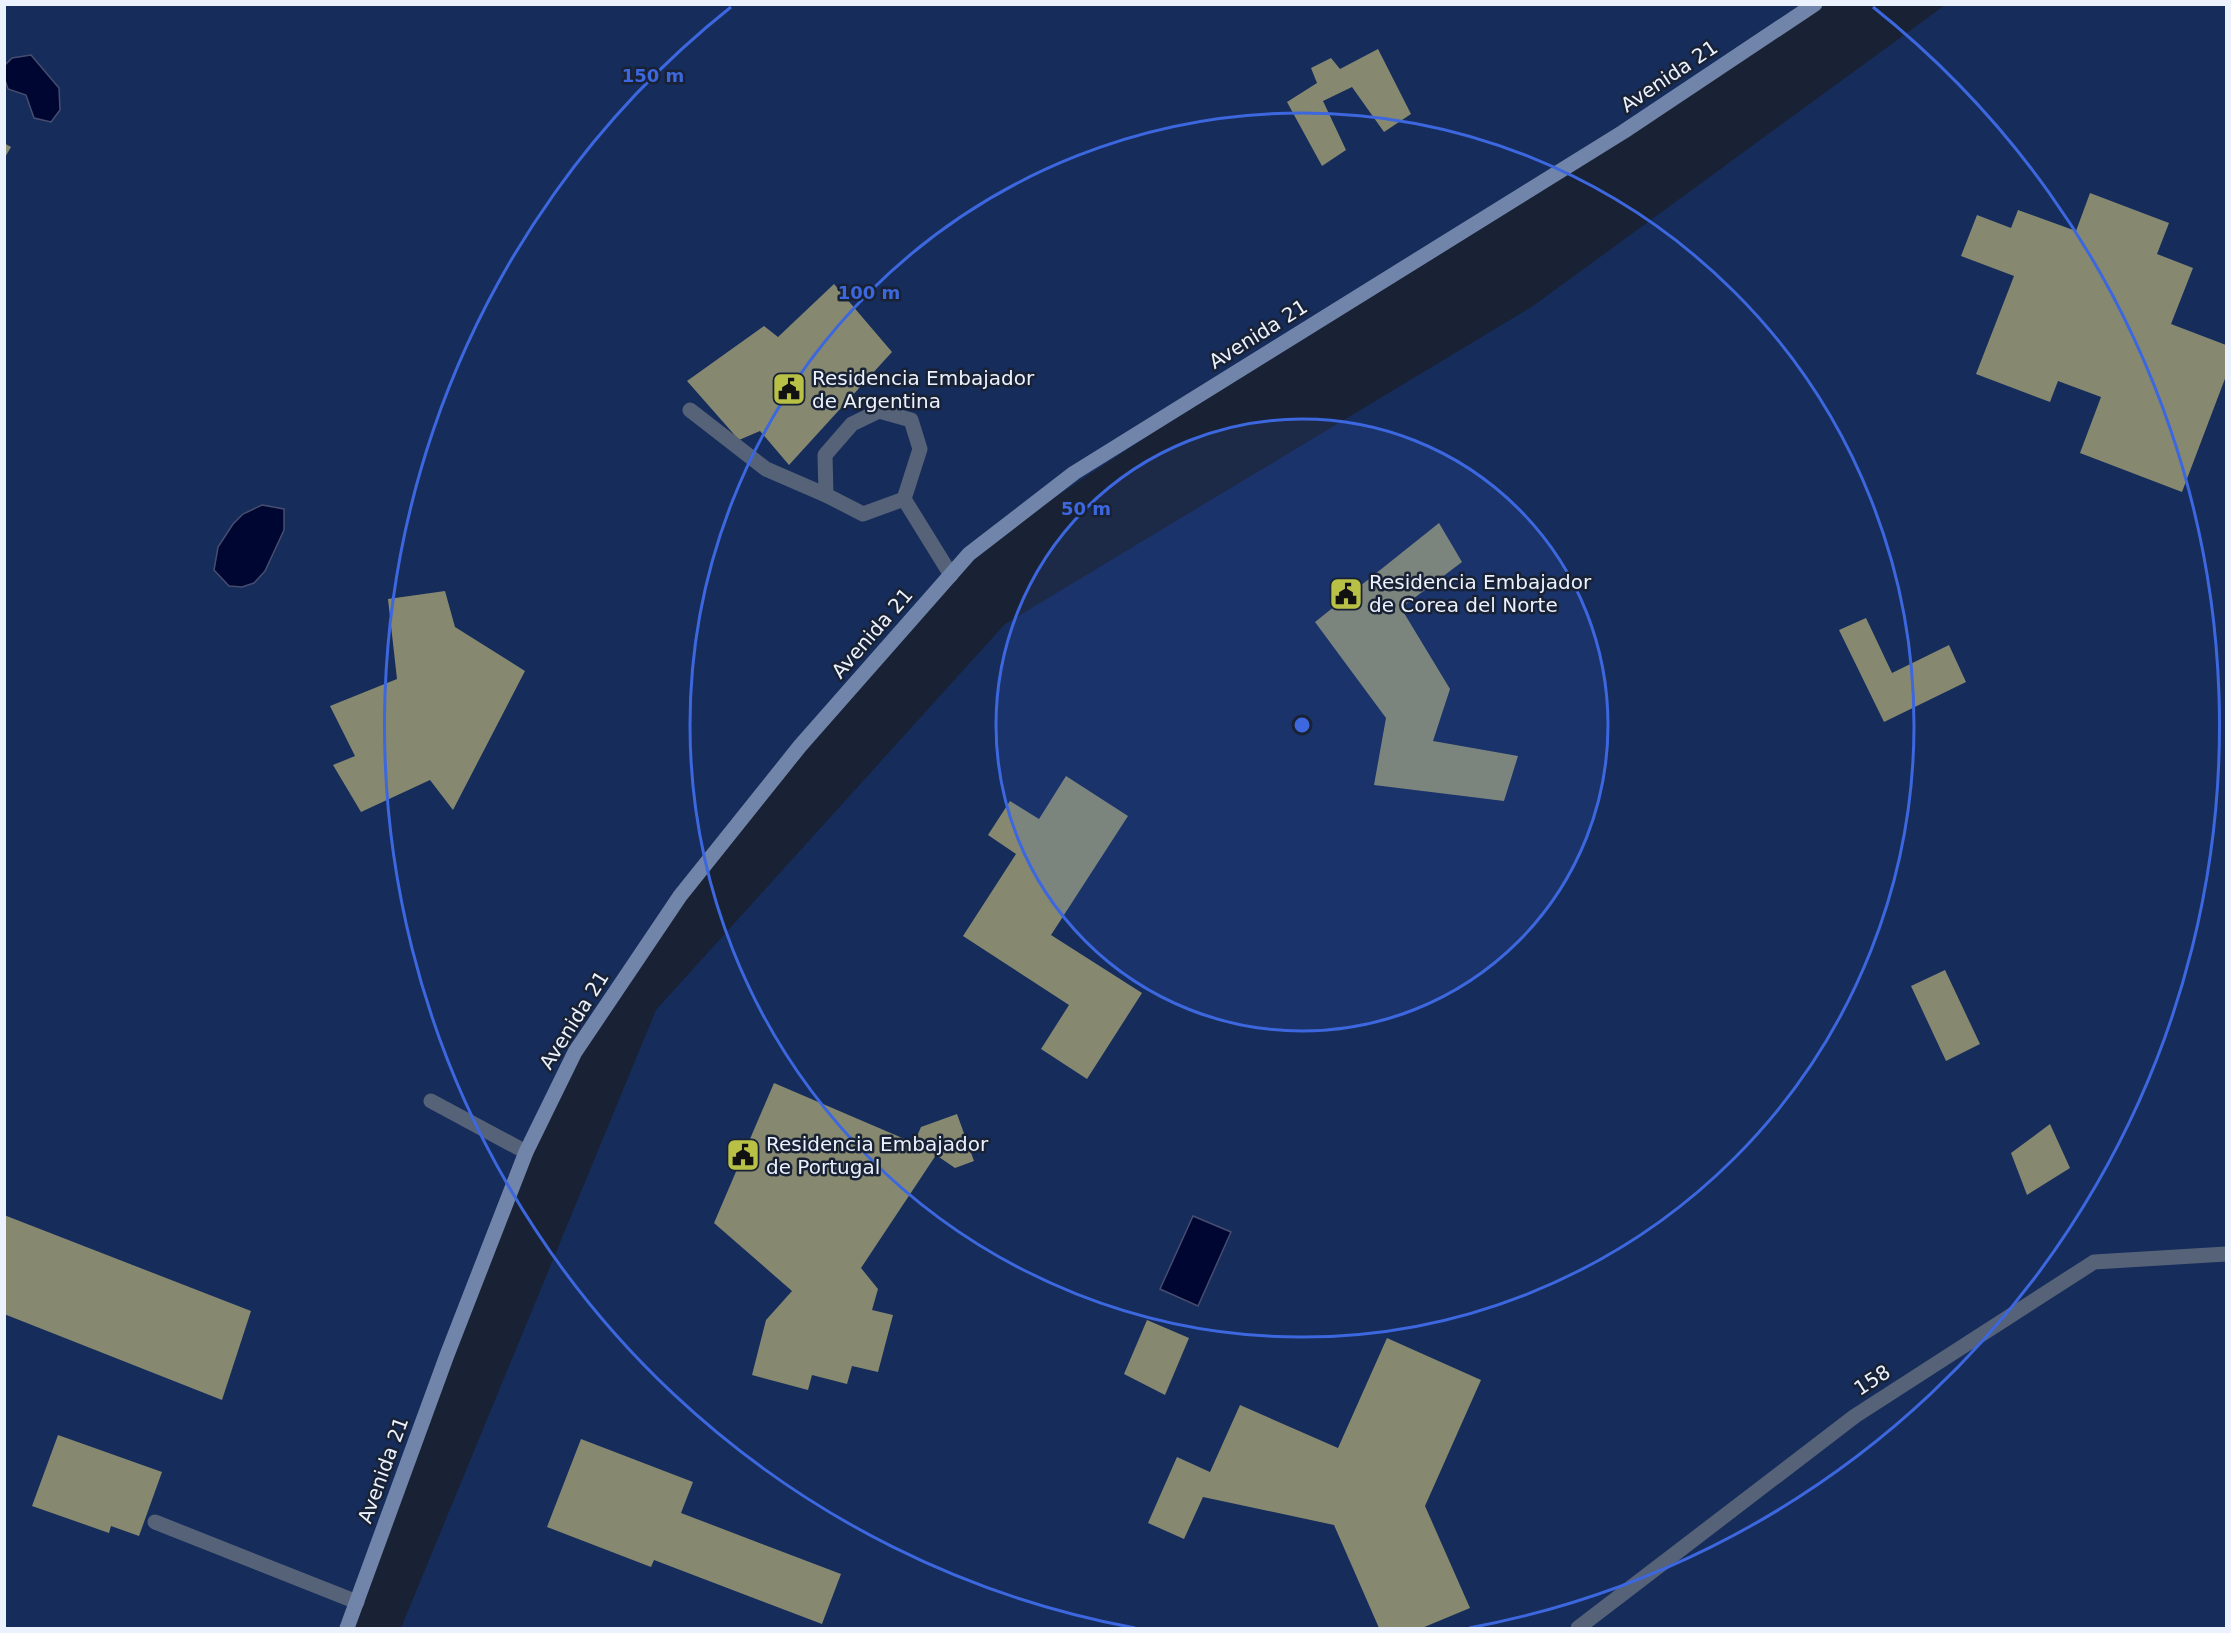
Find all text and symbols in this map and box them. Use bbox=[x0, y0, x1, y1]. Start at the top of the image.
street label: Avenida 21 bbox=[1616, 35, 1722, 117]
text: 150 m bbox=[622, 65, 684, 86]
text: 100 m bbox=[838, 282, 900, 303]
street label: Avenida 21 bbox=[1204, 294, 1312, 374]
place label: Residencia Embajador de Argentina bbox=[812, 366, 1035, 413]
public building icon: Residencia Embajador de Argentina bbox=[771, 371, 807, 407]
text: 50 m bbox=[1061, 498, 1111, 519]
place label: Residencia Embajador de Corea del Norte bbox=[1369, 570, 1592, 617]
public building icon: Residencia Embajador de Corea del Norte bbox=[1328, 576, 1364, 612]
street label: Avenida 21 bbox=[826, 583, 918, 683]
centre of rings bbox=[1292, 715, 1312, 735]
street label: Avenida 21 bbox=[534, 966, 614, 1074]
place label: Residencia Embajador de Portugal bbox=[766, 1132, 989, 1179]
public building icon: Residencia Embajador de Portugal bbox=[725, 1137, 761, 1173]
street label: 158 bbox=[1849, 1360, 1895, 1400]
street label: Avenida 21 bbox=[353, 1413, 413, 1527]

